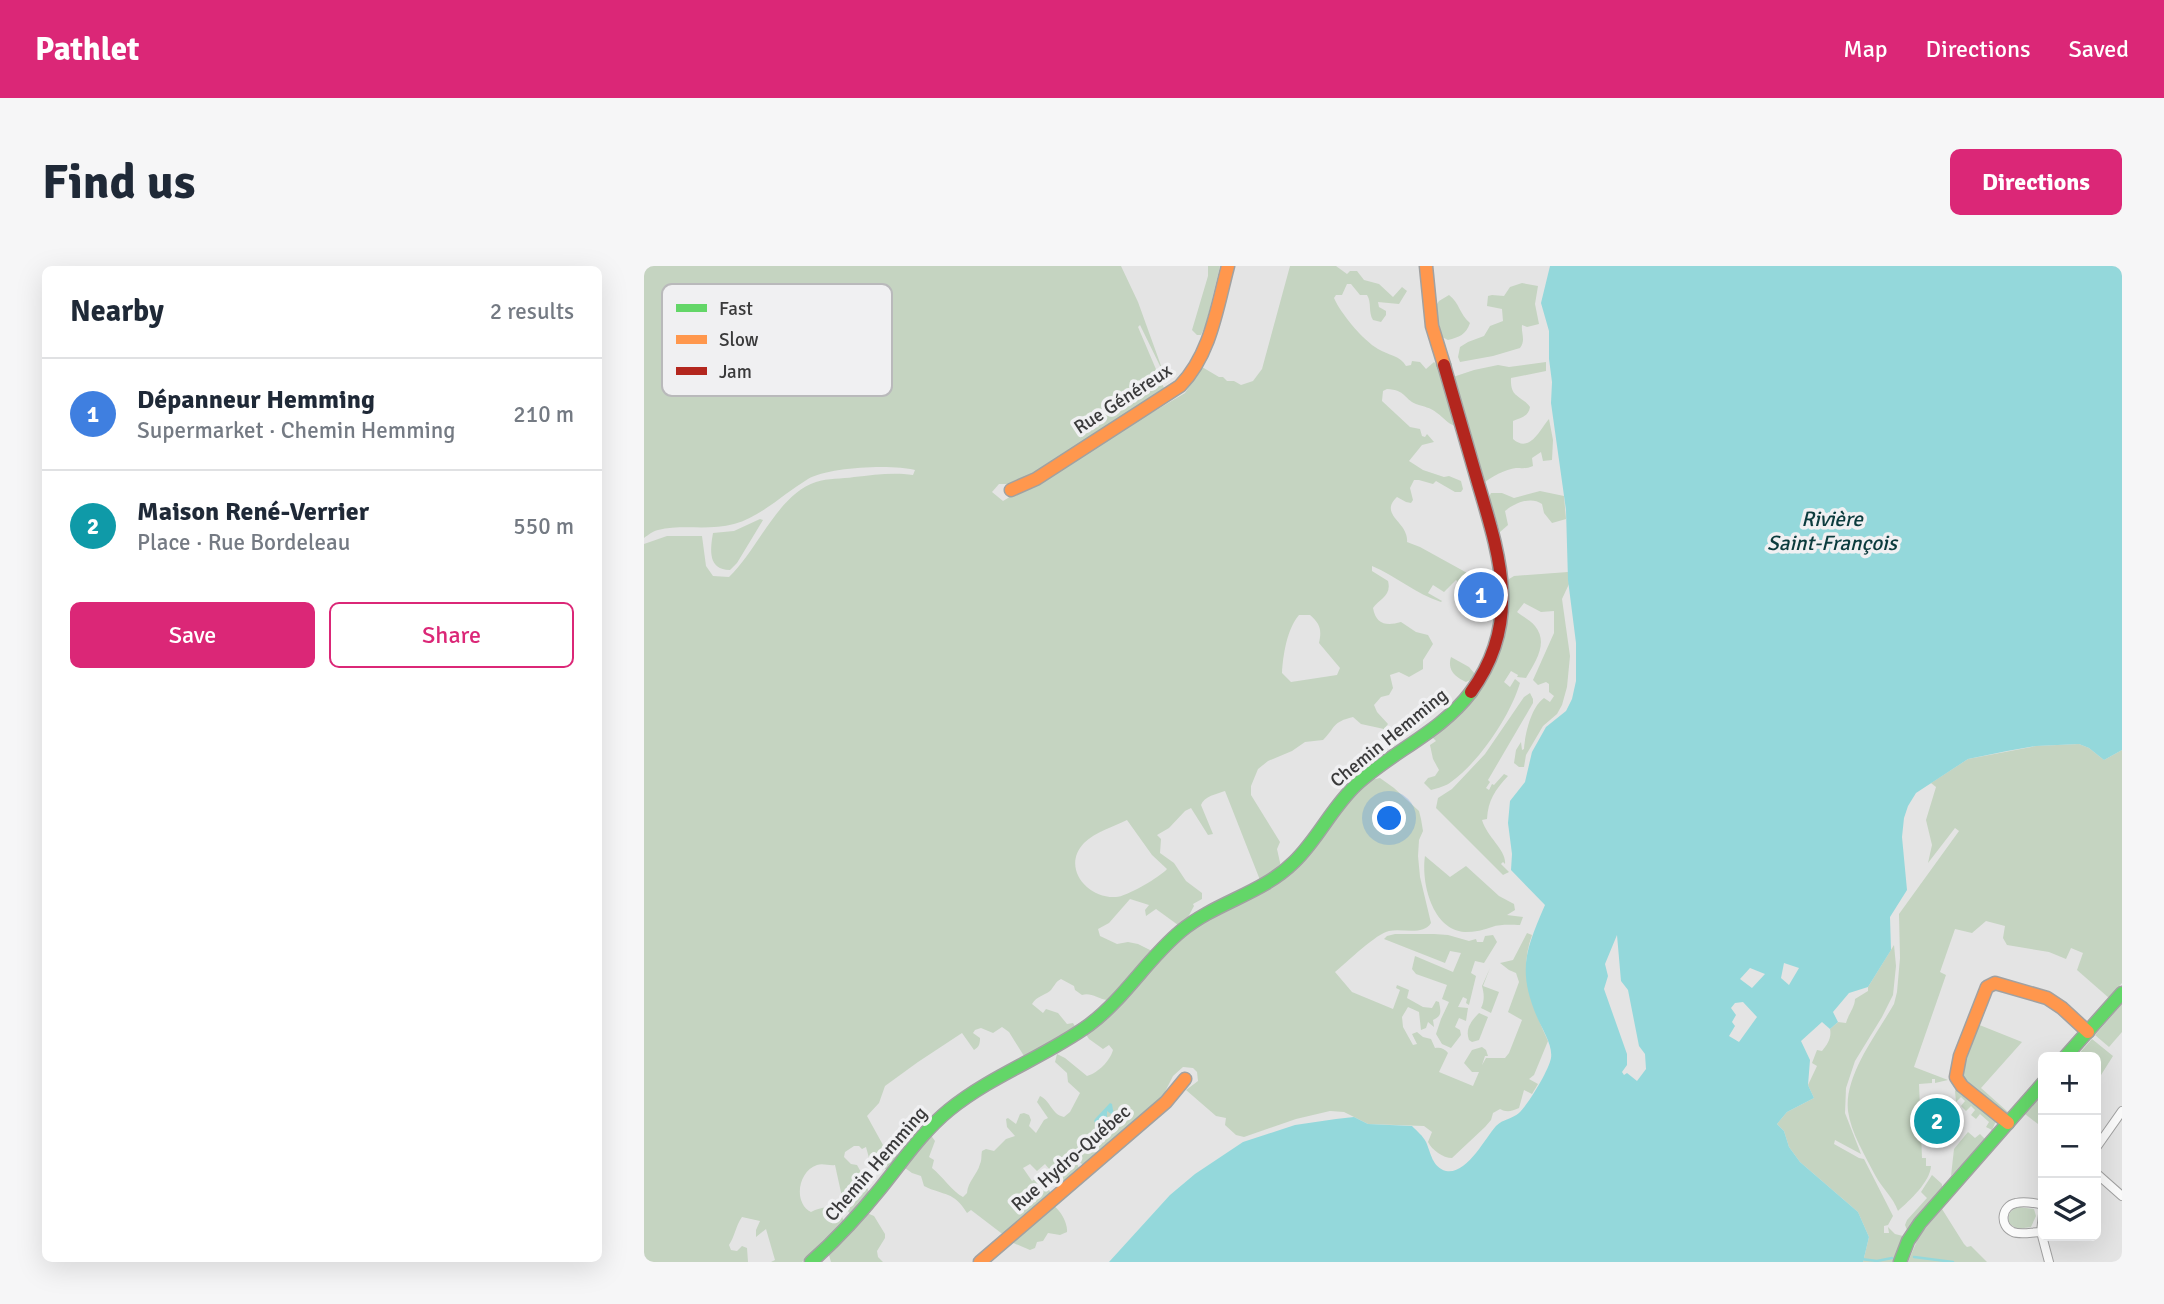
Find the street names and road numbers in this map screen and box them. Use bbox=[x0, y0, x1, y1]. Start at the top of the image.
street label: Rue Généreux bbox=[1070, 358, 1177, 440]
street label: Chemin Hemming bbox=[1325, 683, 1453, 793]
street label: Rue Hydro-Québec bbox=[1006, 1100, 1136, 1216]
street label: Chemin Hemming bbox=[820, 1102, 932, 1226]

